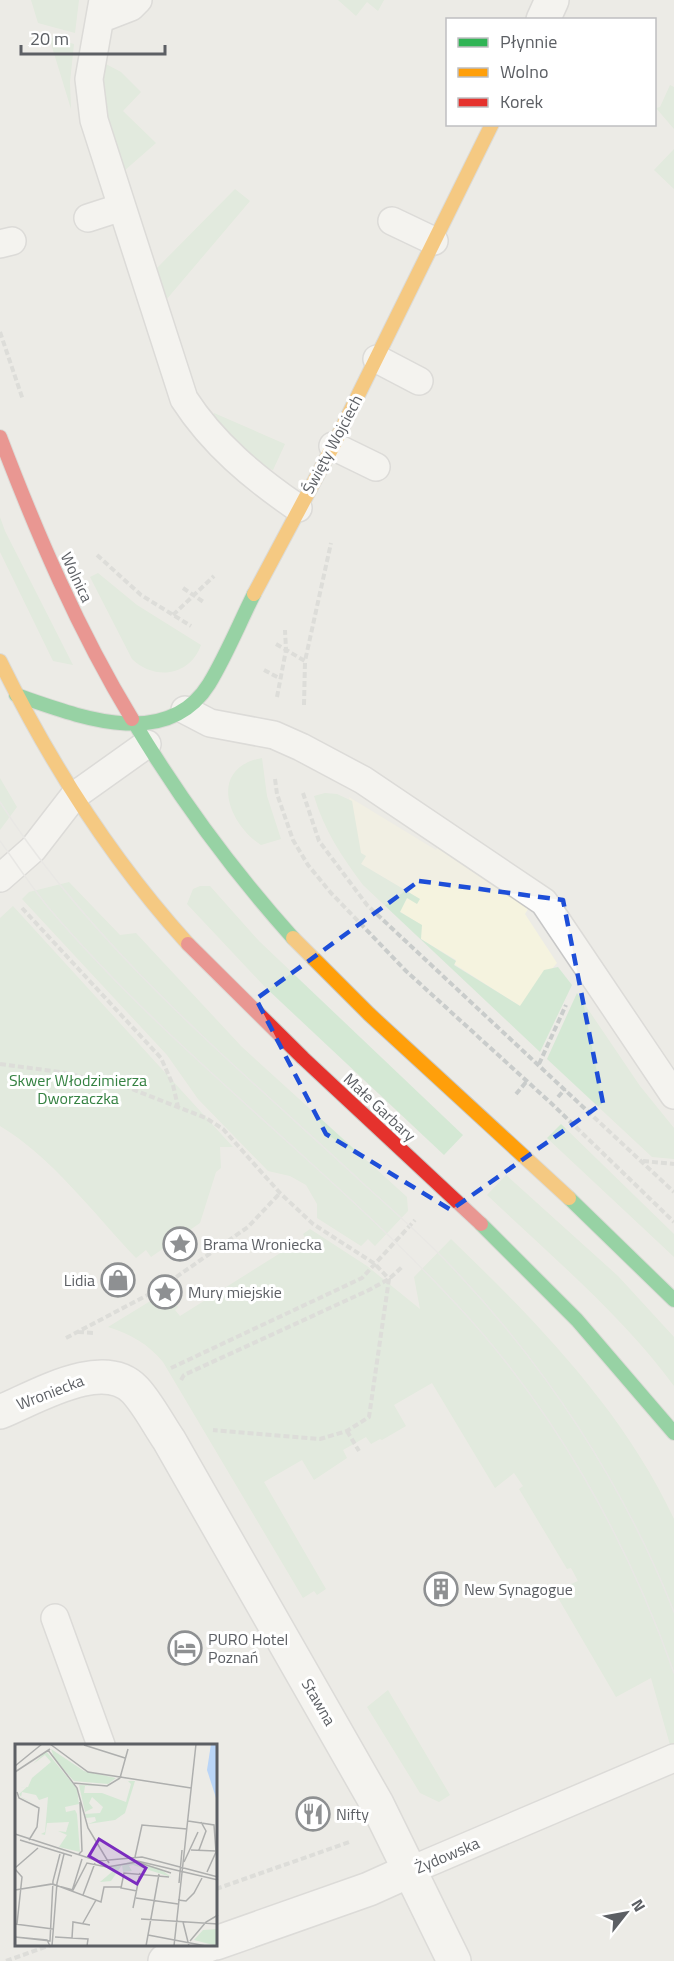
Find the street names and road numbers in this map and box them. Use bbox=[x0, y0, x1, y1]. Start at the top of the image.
street label: Święty Wojciech bbox=[296, 390, 368, 498]
street label: Wolnica bbox=[55, 548, 99, 606]
street label: Małe Garbary bbox=[338, 1067, 422, 1147]
street label: Wroniecka bbox=[13, 1368, 87, 1416]
street label: Stawna bbox=[296, 1674, 342, 1730]
street label: Żydowska bbox=[411, 1831, 483, 1879]

